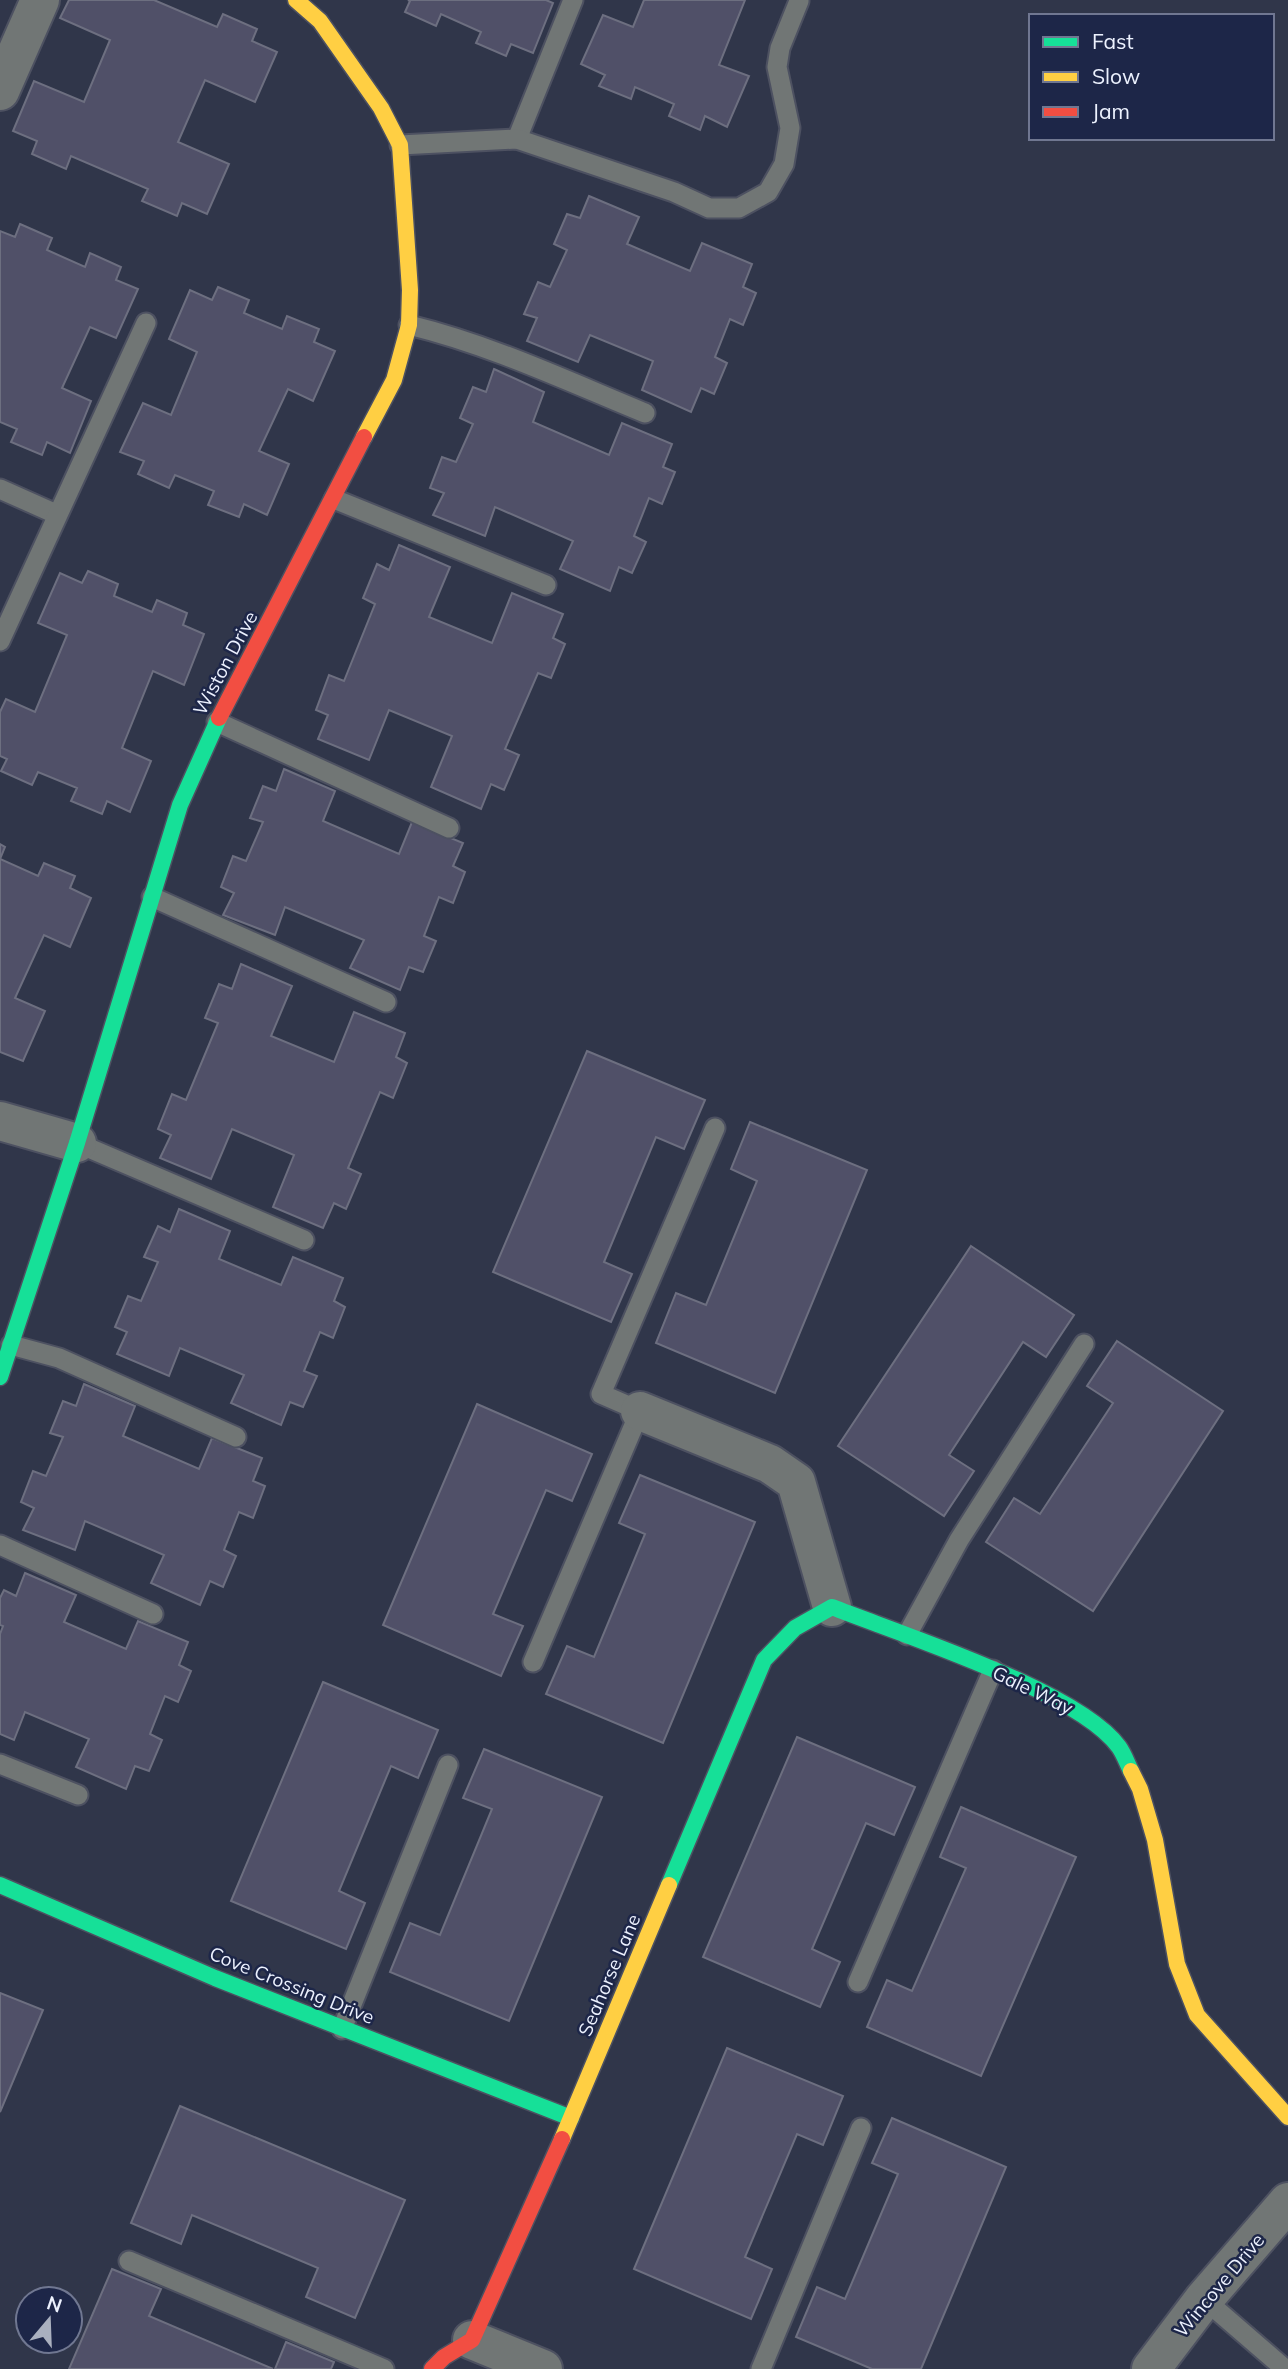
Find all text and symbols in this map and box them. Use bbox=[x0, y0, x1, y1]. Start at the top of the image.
legend bbox=[1029, 14, 1274, 140]
text: Fast bbox=[1092, 28, 1134, 54]
text: Slow bbox=[1092, 63, 1140, 89]
text: Jam bbox=[1092, 98, 1130, 124]
street label: Wiston Drive bbox=[188, 607, 262, 719]
street label: Gale Way bbox=[989, 1660, 1077, 1720]
street label: Seahorse Lane bbox=[572, 1910, 646, 2040]
street label: Cove Crossing Drive bbox=[206, 1941, 378, 2029]
street label: Wincove Drive bbox=[1169, 2228, 1269, 2342]
north arrow bbox=[14, 2285, 84, 2355]
text: N bbox=[44, 2290, 65, 2318]

